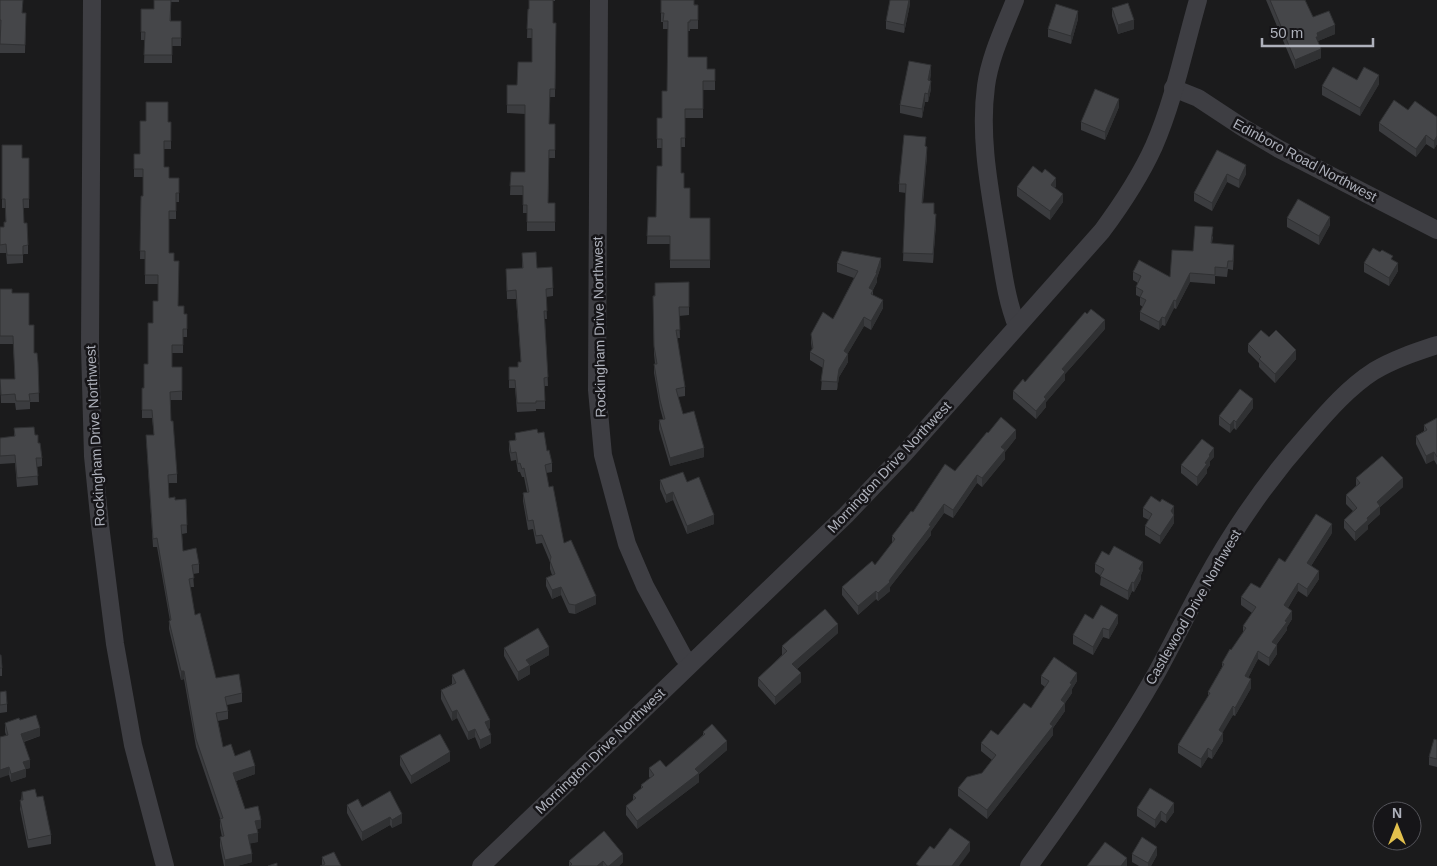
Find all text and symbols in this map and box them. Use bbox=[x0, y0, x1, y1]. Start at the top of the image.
scale bar bbox=[1262, 15, 1373, 47]
text: 50 m bbox=[1270, 24, 1303, 41]
street label: Edinboro Road Northwest bbox=[1230, 115, 1380, 205]
street label: Rockingham Drive Northwest bbox=[589, 236, 609, 418]
street label: Rockingham Drive Northwest bbox=[82, 345, 108, 527]
street label: Mornington Drive Northwest bbox=[824, 398, 954, 536]
street label: Castlewood Drive Northwest bbox=[1142, 526, 1244, 687]
street label: Mornington Drive Northwest bbox=[532, 685, 668, 817]
north arrow bbox=[1372, 801, 1422, 851]
text: N bbox=[1392, 805, 1402, 821]

